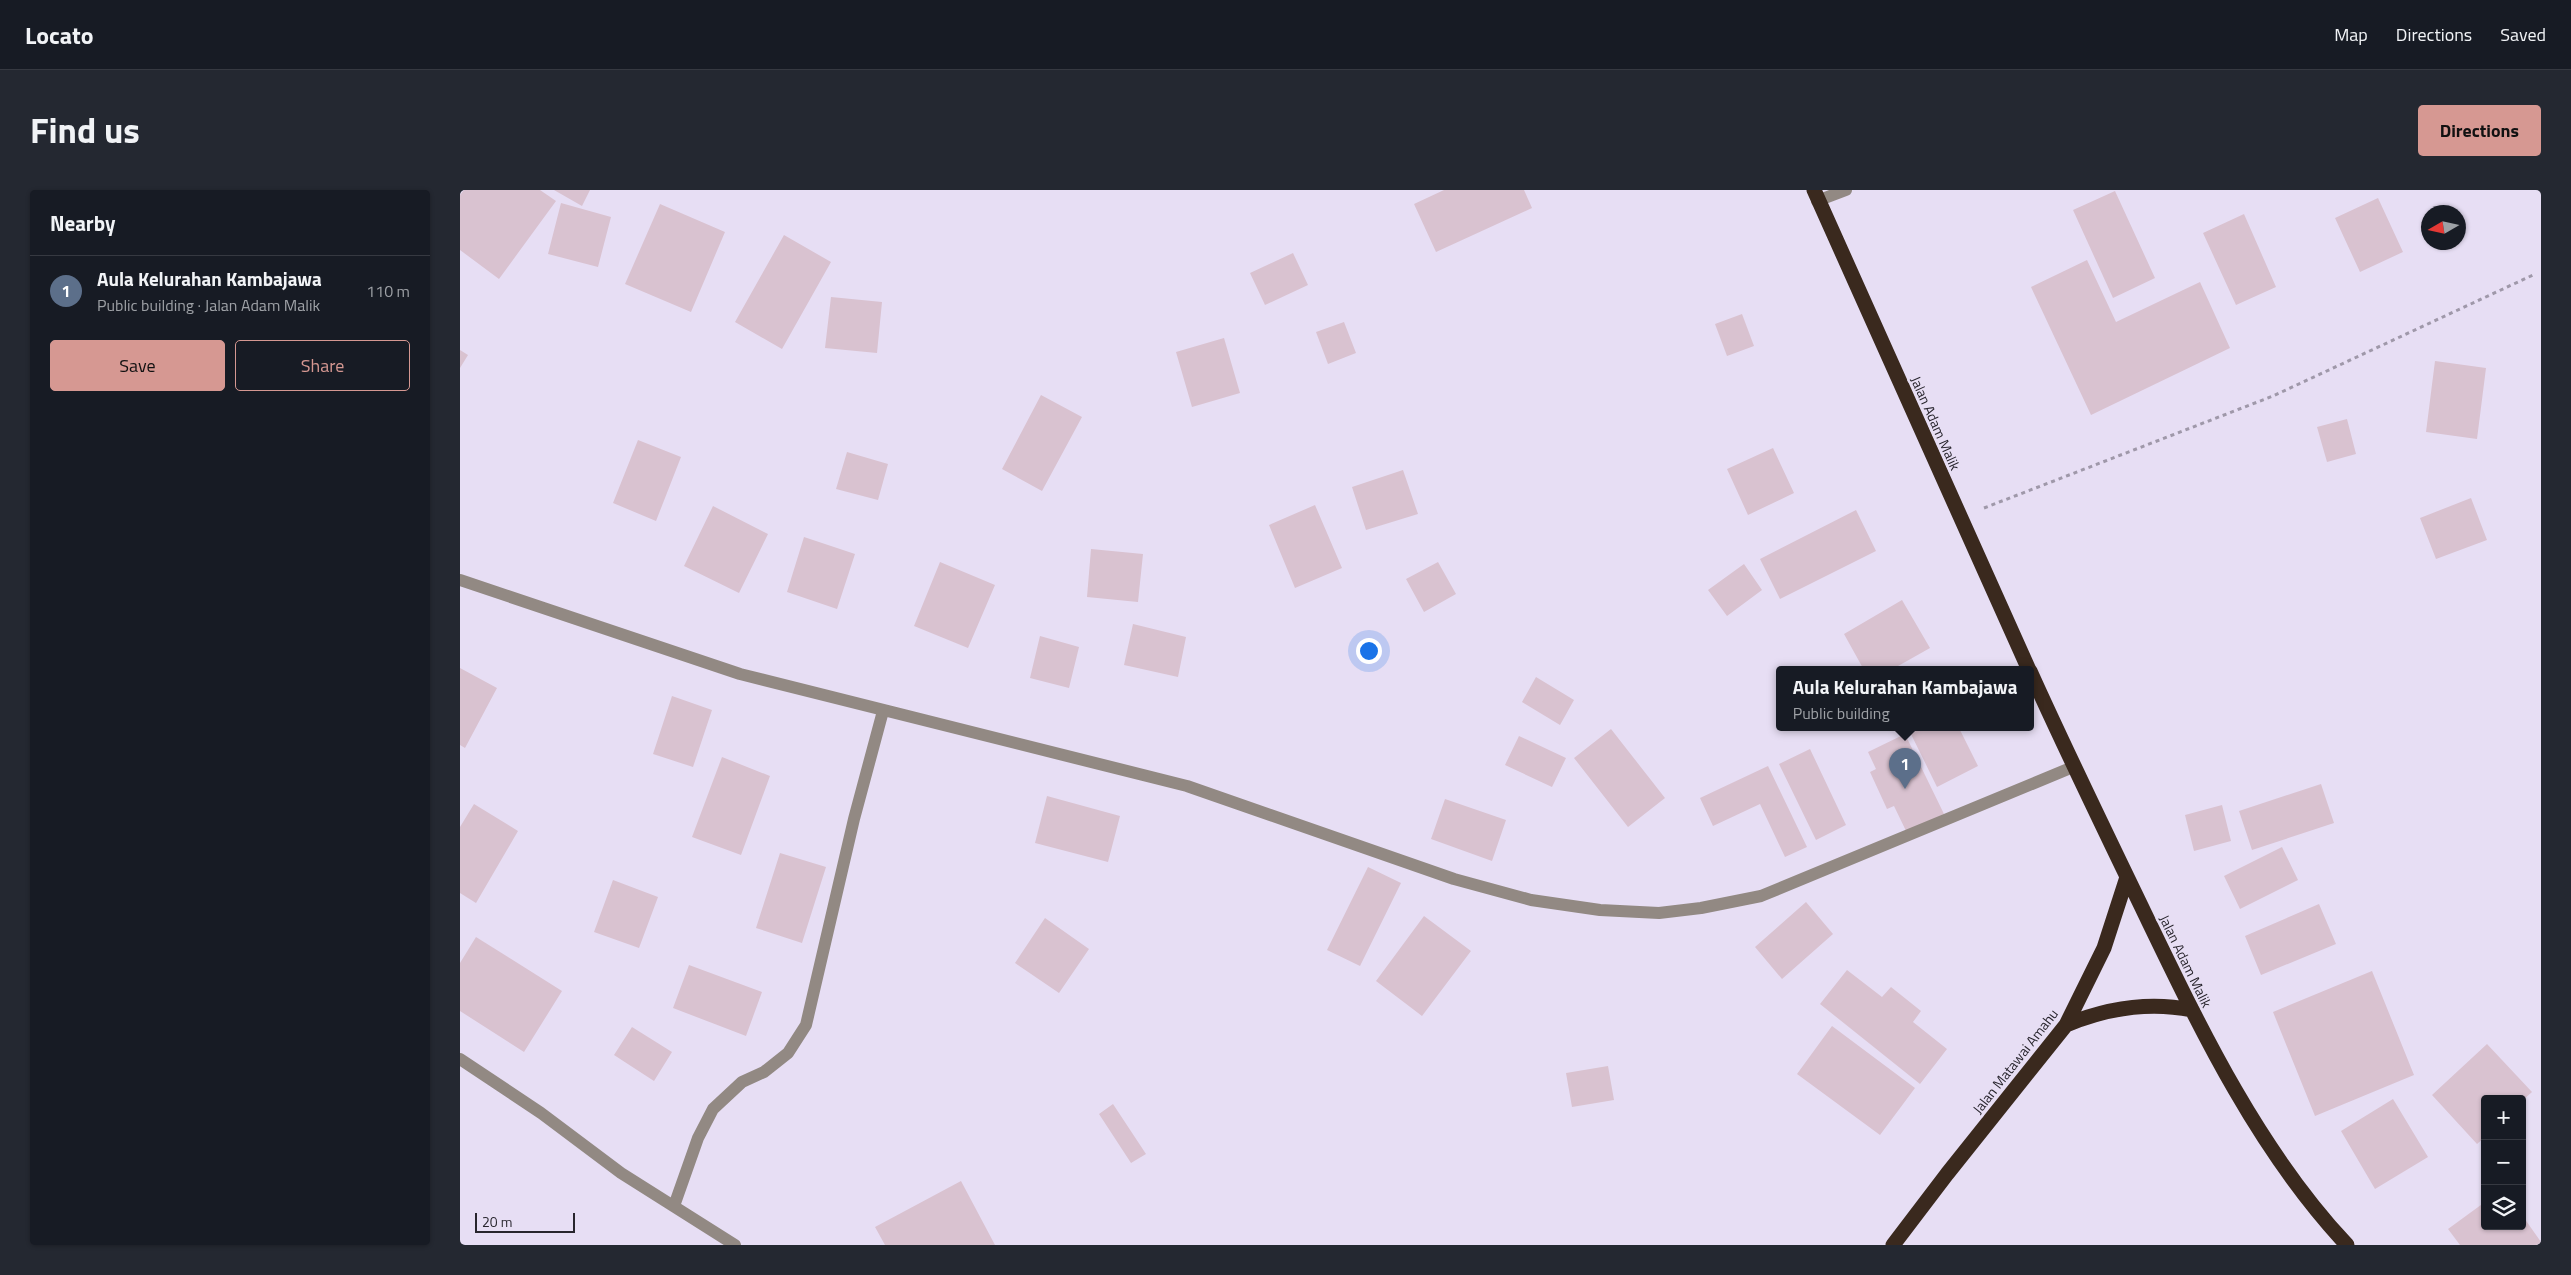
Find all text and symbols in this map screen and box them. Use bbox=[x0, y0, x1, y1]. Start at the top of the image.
text: Locato bbox=[25, 17, 94, 53]
text: Map bbox=[2334, 21, 2368, 48]
text: Directions bbox=[2396, 21, 2472, 48]
text: Saved bbox=[2500, 21, 2546, 48]
text: Find us bbox=[30, 103, 140, 157]
button: Directions bbox=[2418, 105, 2541, 156]
north arrow bbox=[2421, 205, 2466, 250]
text: Nearby bbox=[50, 207, 115, 239]
text: Aula Kelurahan Kambajawa bbox=[97, 264, 322, 293]
text: 1 bbox=[62, 279, 70, 303]
text: 110 m bbox=[366, 279, 410, 303]
text: Public building · Jalan Adam Malik bbox=[97, 293, 320, 317]
button: Save bbox=[50, 340, 225, 391]
button: Share bbox=[235, 340, 410, 391]
street label: Jalan Adam Malik bbox=[1906, 373, 1966, 474]
your location bbox=[1356, 638, 1382, 664]
popup bbox=[1776, 666, 2034, 731]
text: Aula Kelurahan Kambajawa bbox=[1793, 672, 2017, 701]
text: Public building bbox=[1793, 701, 1890, 725]
pin: 1 bbox=[1889, 748, 1921, 789]
street label: Jalan Adam Malik bbox=[2154, 911, 2218, 1011]
street label: Jalan Matawai Amahu bbox=[1967, 1004, 2063, 1118]
map controls bbox=[2481, 1095, 2526, 1230]
button: + bbox=[2481, 1095, 2526, 1140]
button: − bbox=[2481, 1140, 2526, 1185]
button: layers bbox=[2481, 1185, 2526, 1230]
scale bar bbox=[475, 1210, 575, 1233]
text: 20 m bbox=[482, 1211, 512, 1232]

